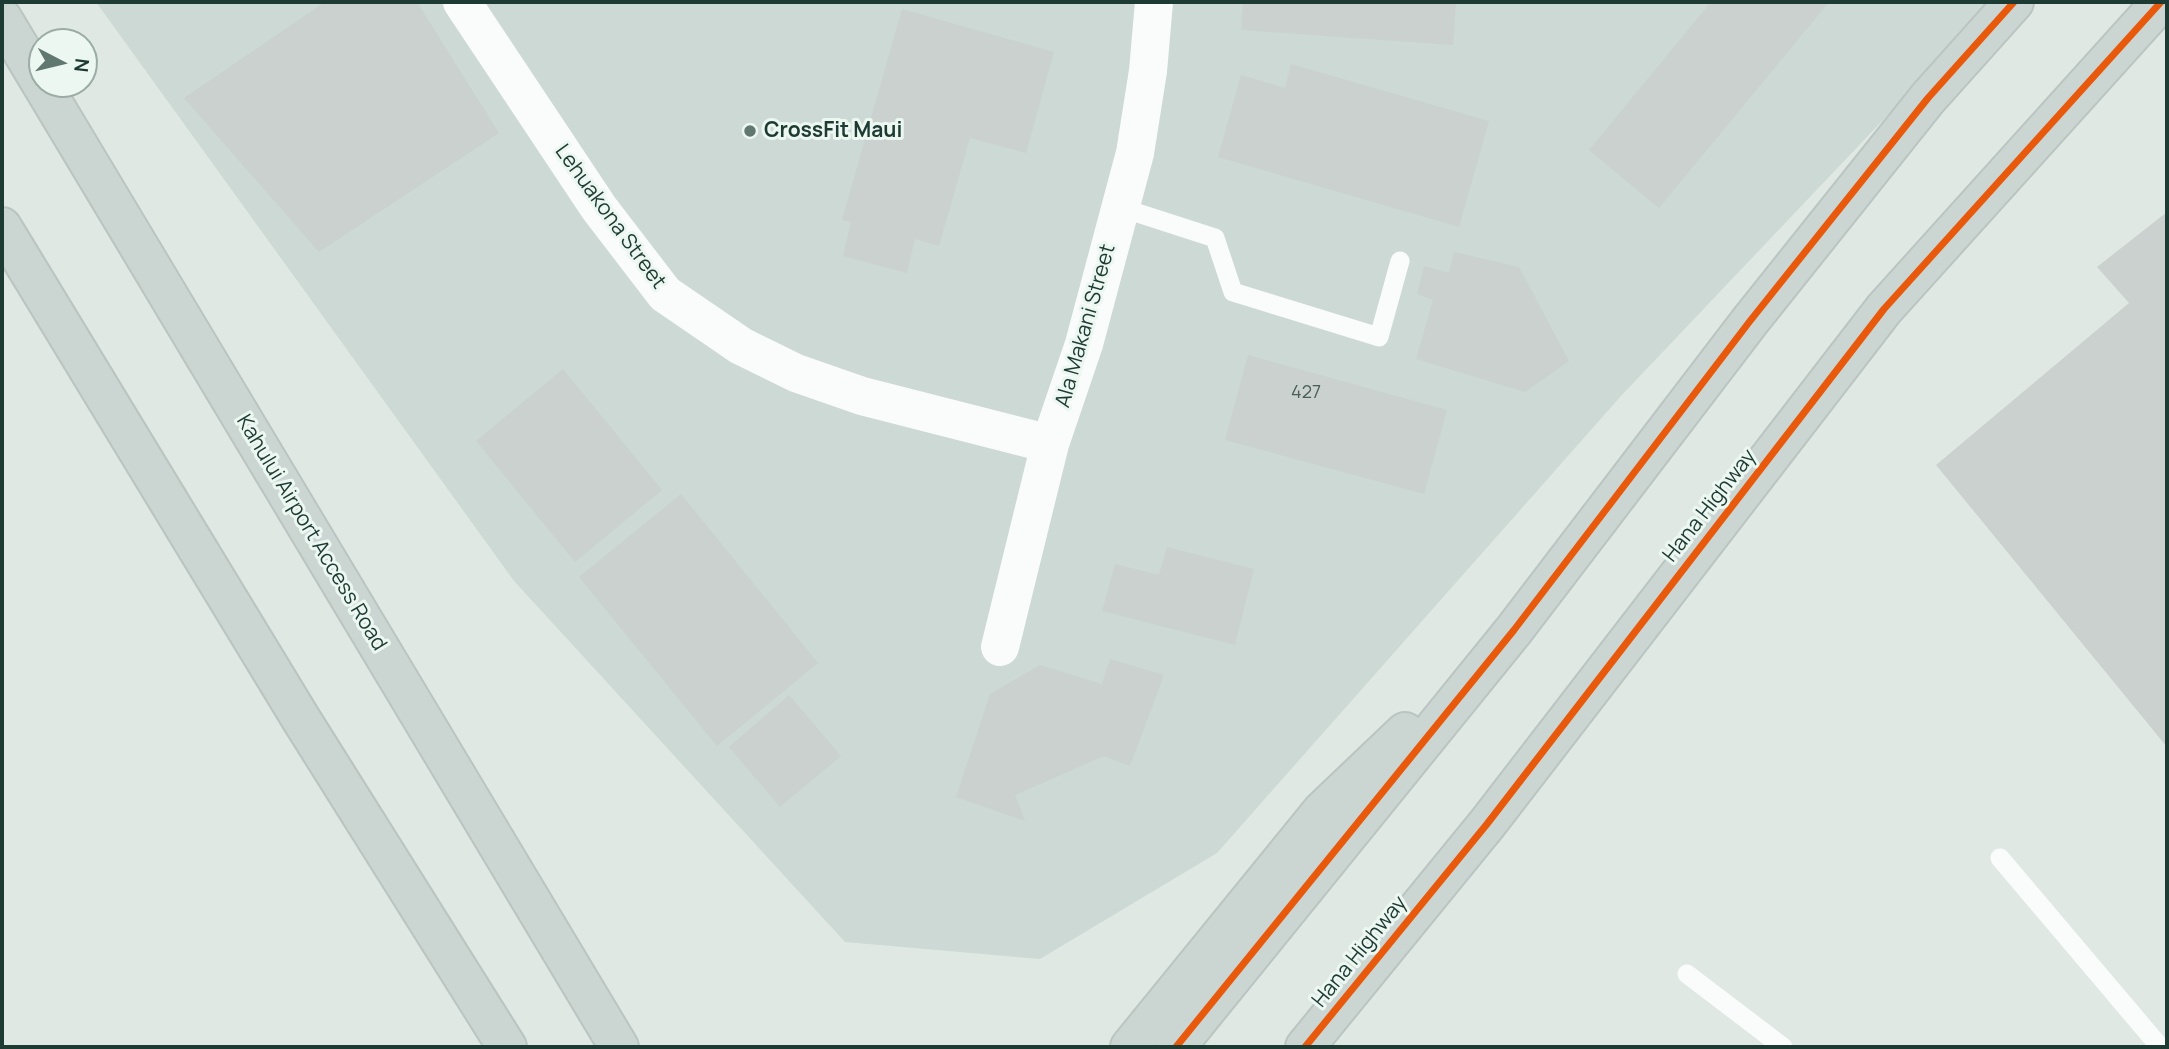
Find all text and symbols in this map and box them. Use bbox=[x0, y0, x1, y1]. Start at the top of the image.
north arrow bbox=[28, 28, 98, 98]
text: N bbox=[68, 57, 96, 74]
place label: CrossFit Maui bbox=[764, 118, 902, 144]
marker: CrossFit Maui bbox=[742, 123, 758, 139]
street label: Lehuakona Street bbox=[549, 140, 671, 294]
street label: Ala Makani Street bbox=[1051, 241, 1121, 411]
house number: 427 bbox=[1291, 382, 1321, 404]
street label: Kahului Airport Access Road bbox=[231, 411, 391, 655]
street label: Hana Highway bbox=[1658, 445, 1762, 567]
street label: Hana Highway bbox=[1307, 891, 1413, 1013]

